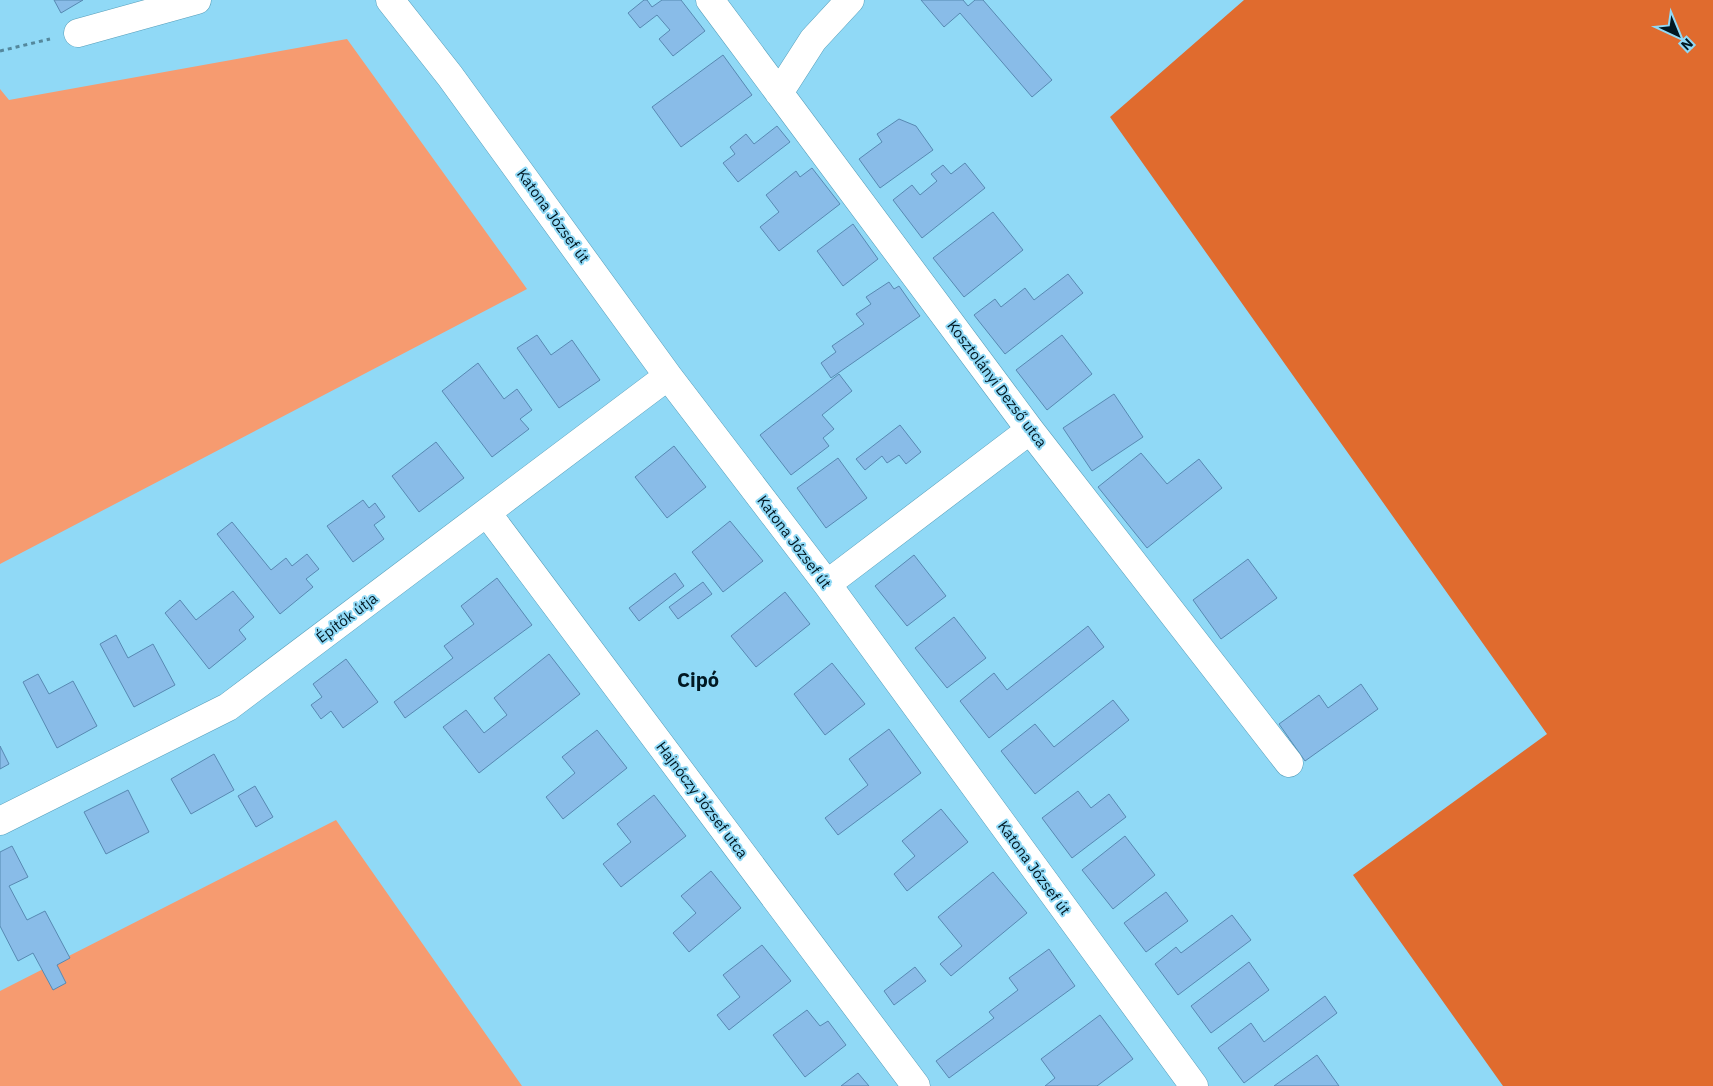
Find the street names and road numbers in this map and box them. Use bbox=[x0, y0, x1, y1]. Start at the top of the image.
street label: Katona József út bbox=[513, 165, 594, 266]
street label: Kosztolányi Dezső utca bbox=[943, 316, 1051, 451]
street label: Katona József út bbox=[753, 491, 836, 592]
street label: Építők útja bbox=[312, 588, 381, 647]
street label: Hajnóczy József utca bbox=[652, 738, 752, 862]
street label: Katona József út bbox=[994, 817, 1075, 918]

